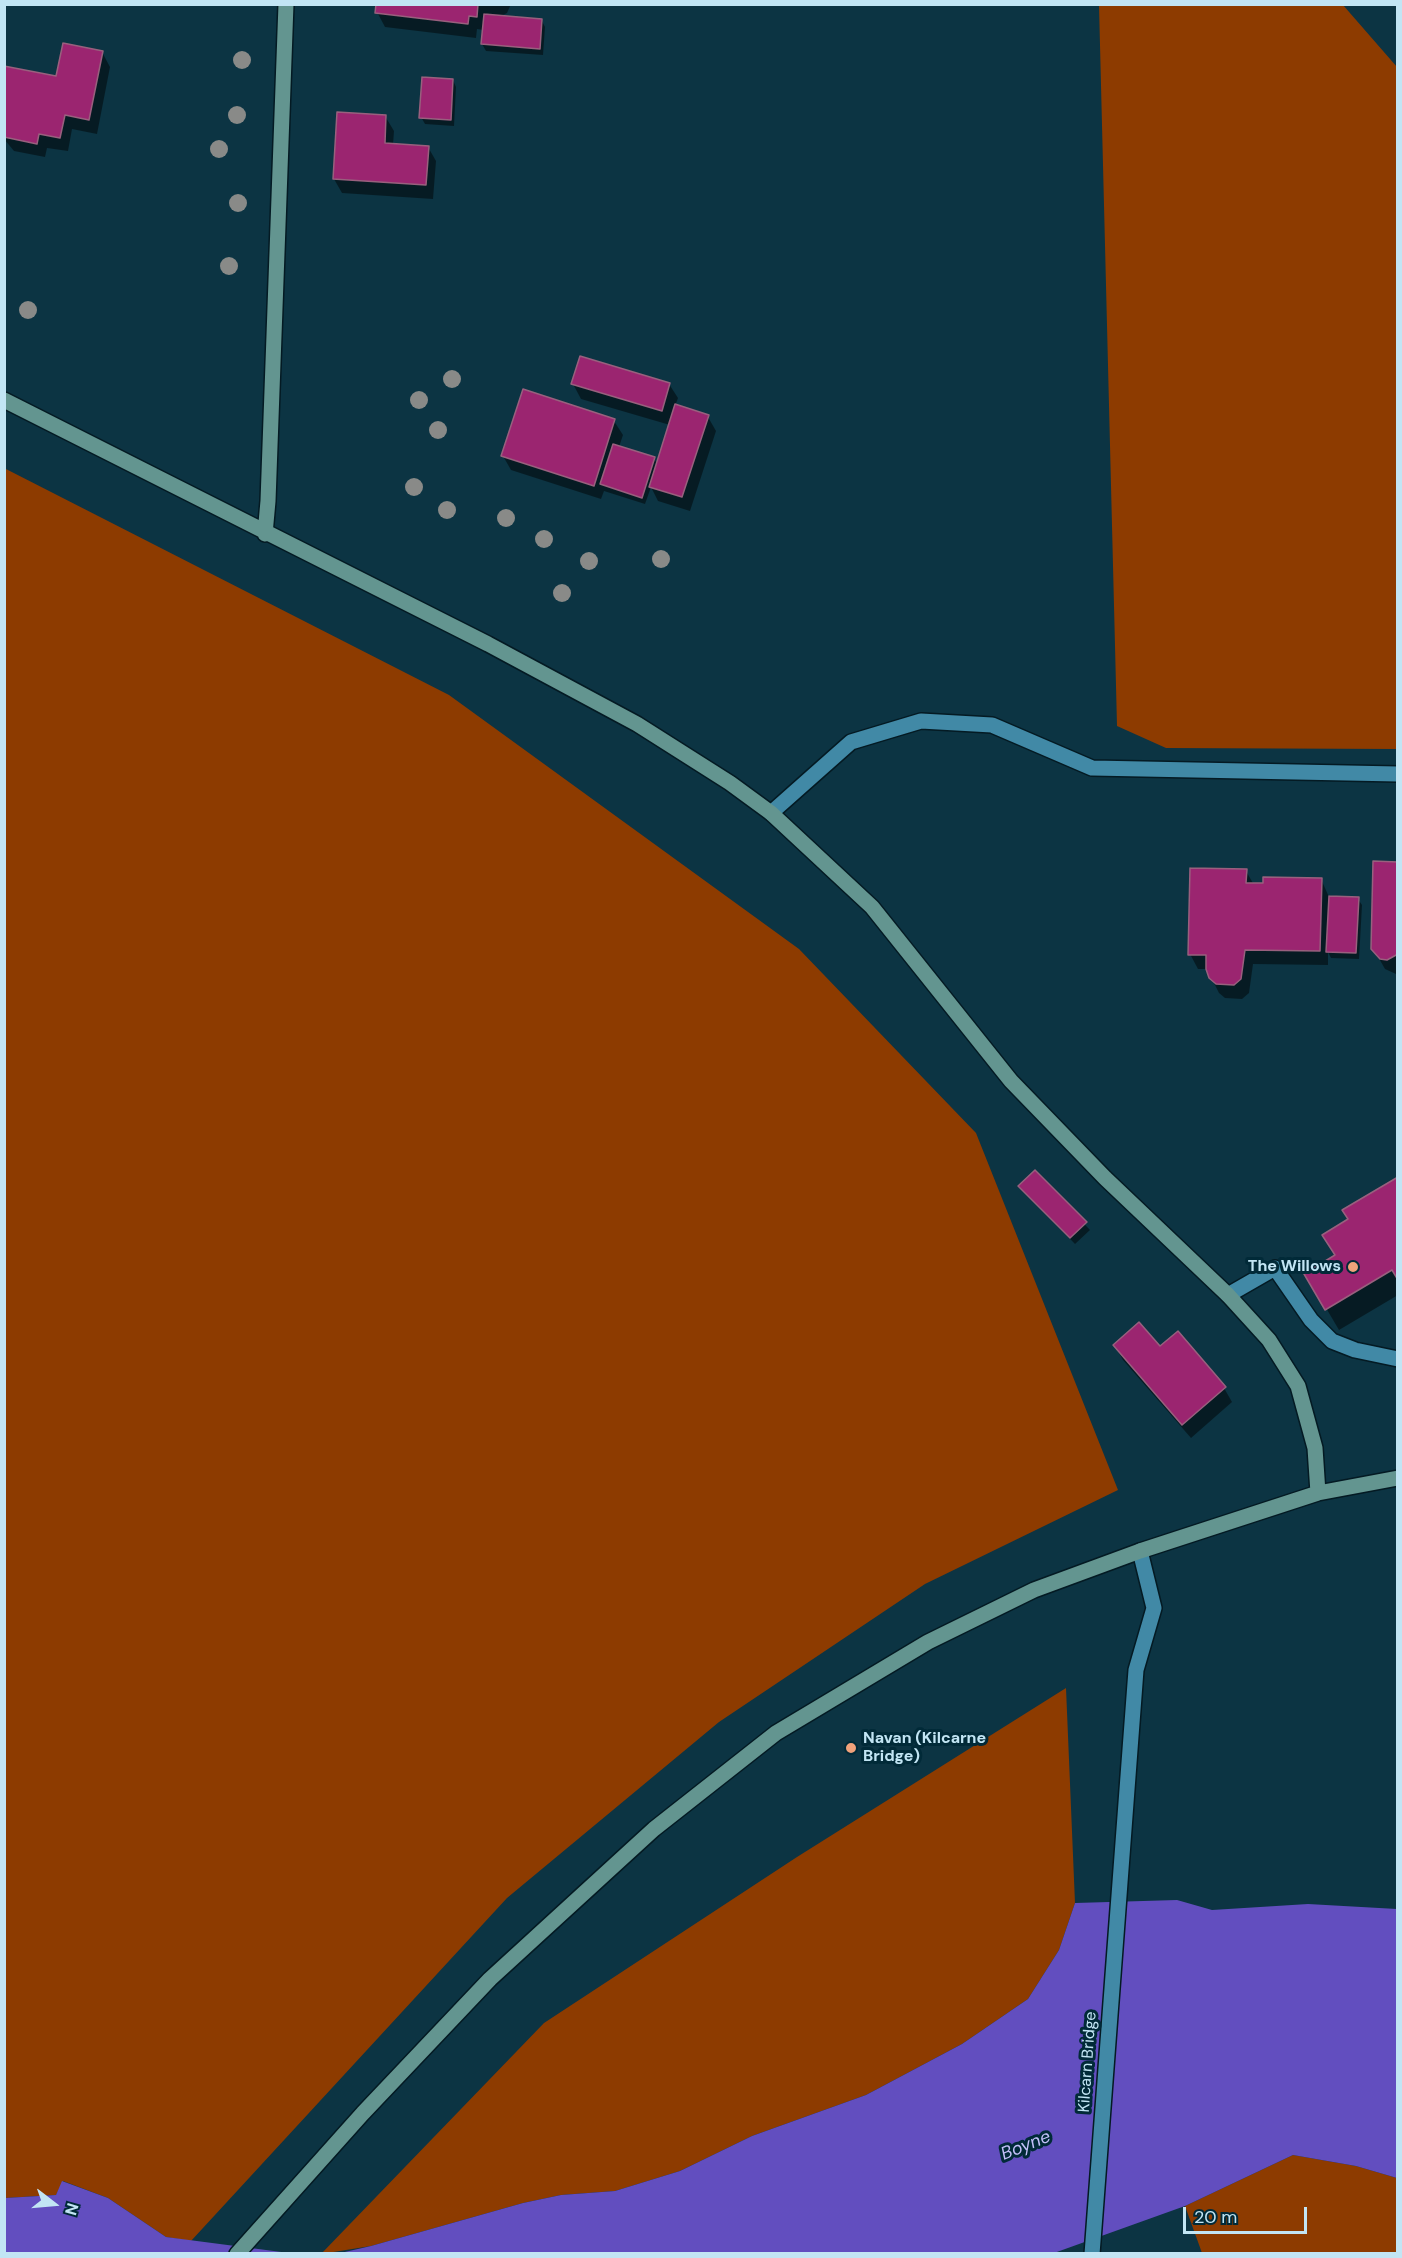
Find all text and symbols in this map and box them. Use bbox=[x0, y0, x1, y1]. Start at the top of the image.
place label: The Willows bbox=[1248, 1257, 1341, 1277]
marker: The Willows bbox=[1346, 1260, 1360, 1274]
place label: Navan (Kilcarne Bridge) bbox=[863, 1729, 986, 1767]
marker: Navan (Kilcarne Bridge) bbox=[844, 1741, 858, 1755]
street label: Kilcarn Bridge bbox=[1075, 2011, 1101, 2113]
water label: Boyne bbox=[998, 2126, 1054, 2166]
north arrow bbox=[24, 2174, 84, 2234]
scale bar bbox=[1186, 2195, 1310, 2233]
text: N bbox=[60, 2201, 83, 2218]
text: 20 m bbox=[1194, 2205, 1237, 2229]

